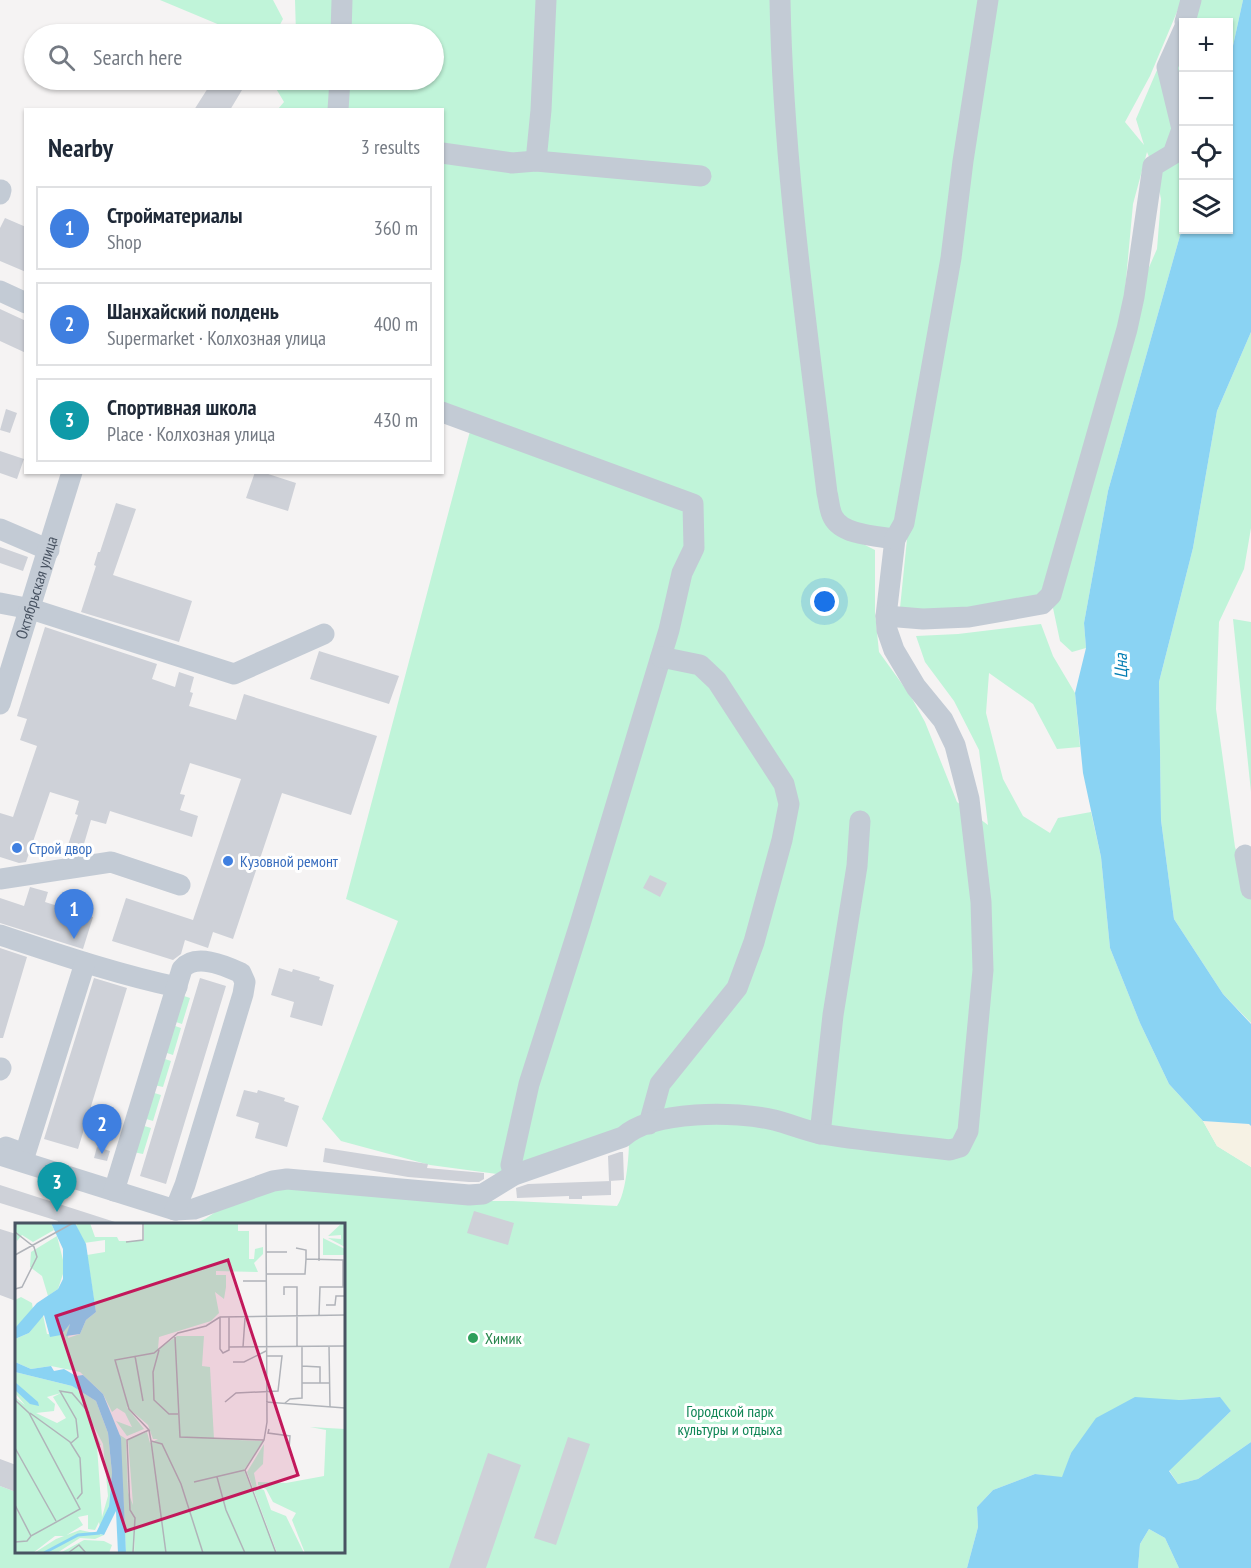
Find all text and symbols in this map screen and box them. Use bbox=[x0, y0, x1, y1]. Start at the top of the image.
map controls bbox=[1179, 18, 1233, 234]
button: + bbox=[1179, 18, 1233, 72]
search box bbox=[24, 24, 444, 90]
icon: search bbox=[45, 41, 78, 74]
text: Search here bbox=[93, 43, 182, 71]
button: − bbox=[1179, 72, 1233, 126]
button: locate bbox=[1179, 126, 1233, 180]
text: Nearby bbox=[48, 131, 113, 164]
text: 3 results bbox=[361, 134, 420, 160]
button: layers bbox=[1179, 180, 1233, 234]
text: Стройматериалы bbox=[107, 201, 242, 229]
text: 1 bbox=[65, 215, 74, 241]
text: 360 m bbox=[374, 215, 418, 241]
text: Shop bbox=[107, 229, 142, 255]
text: Шанхайский полдень bbox=[107, 297, 279, 325]
text: 2 bbox=[65, 311, 74, 337]
text: 400 m bbox=[374, 311, 418, 337]
text: Supermarket · Колхозная улица bbox=[107, 325, 326, 351]
text: Спортивная школа bbox=[107, 393, 257, 421]
text: 3 bbox=[65, 407, 74, 433]
text: 430 m bbox=[374, 407, 418, 433]
text: Place · Колхозная улица bbox=[107, 421, 275, 447]
street label: Октябрьская улица bbox=[11, 534, 62, 641]
your location bbox=[810, 587, 839, 616]
water label: Цна bbox=[1109, 653, 1132, 679]
place label: Строй двор bbox=[29, 838, 92, 858]
marker: Строй двор bbox=[10, 841, 24, 855]
place label: Кузовной ремонт bbox=[240, 851, 339, 871]
marker: Кузовной ремонт bbox=[221, 854, 235, 868]
pin: 1 bbox=[54, 890, 94, 939]
pin: 2 bbox=[82, 1104, 122, 1154]
pin: 3 bbox=[38, 1162, 76, 1212]
inset map bbox=[15, 1223, 345, 1553]
place label: Химик bbox=[485, 1328, 522, 1348]
marker: Химик bbox=[466, 1331, 480, 1345]
park label: Городской парк культуры и отдыха bbox=[678, 1401, 782, 1439]

